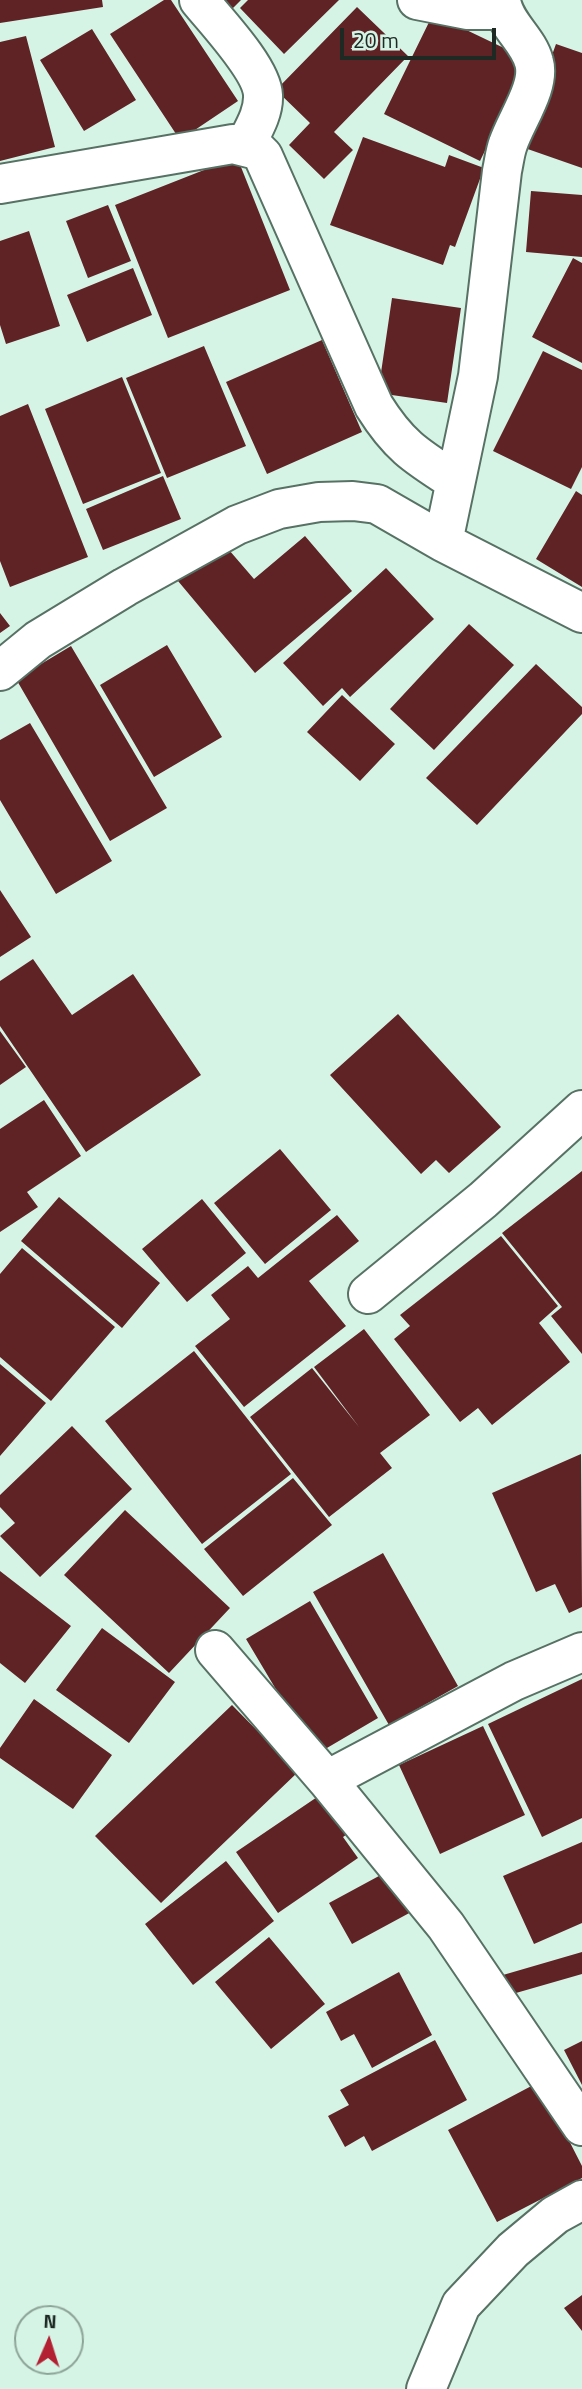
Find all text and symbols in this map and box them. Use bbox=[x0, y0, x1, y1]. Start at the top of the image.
scale bar bbox=[344, 14, 500, 58]
text: 20 m bbox=[353, 24, 399, 56]
north arrow bbox=[14, 2305, 84, 2375]
text: N bbox=[43, 2306, 57, 2335]

